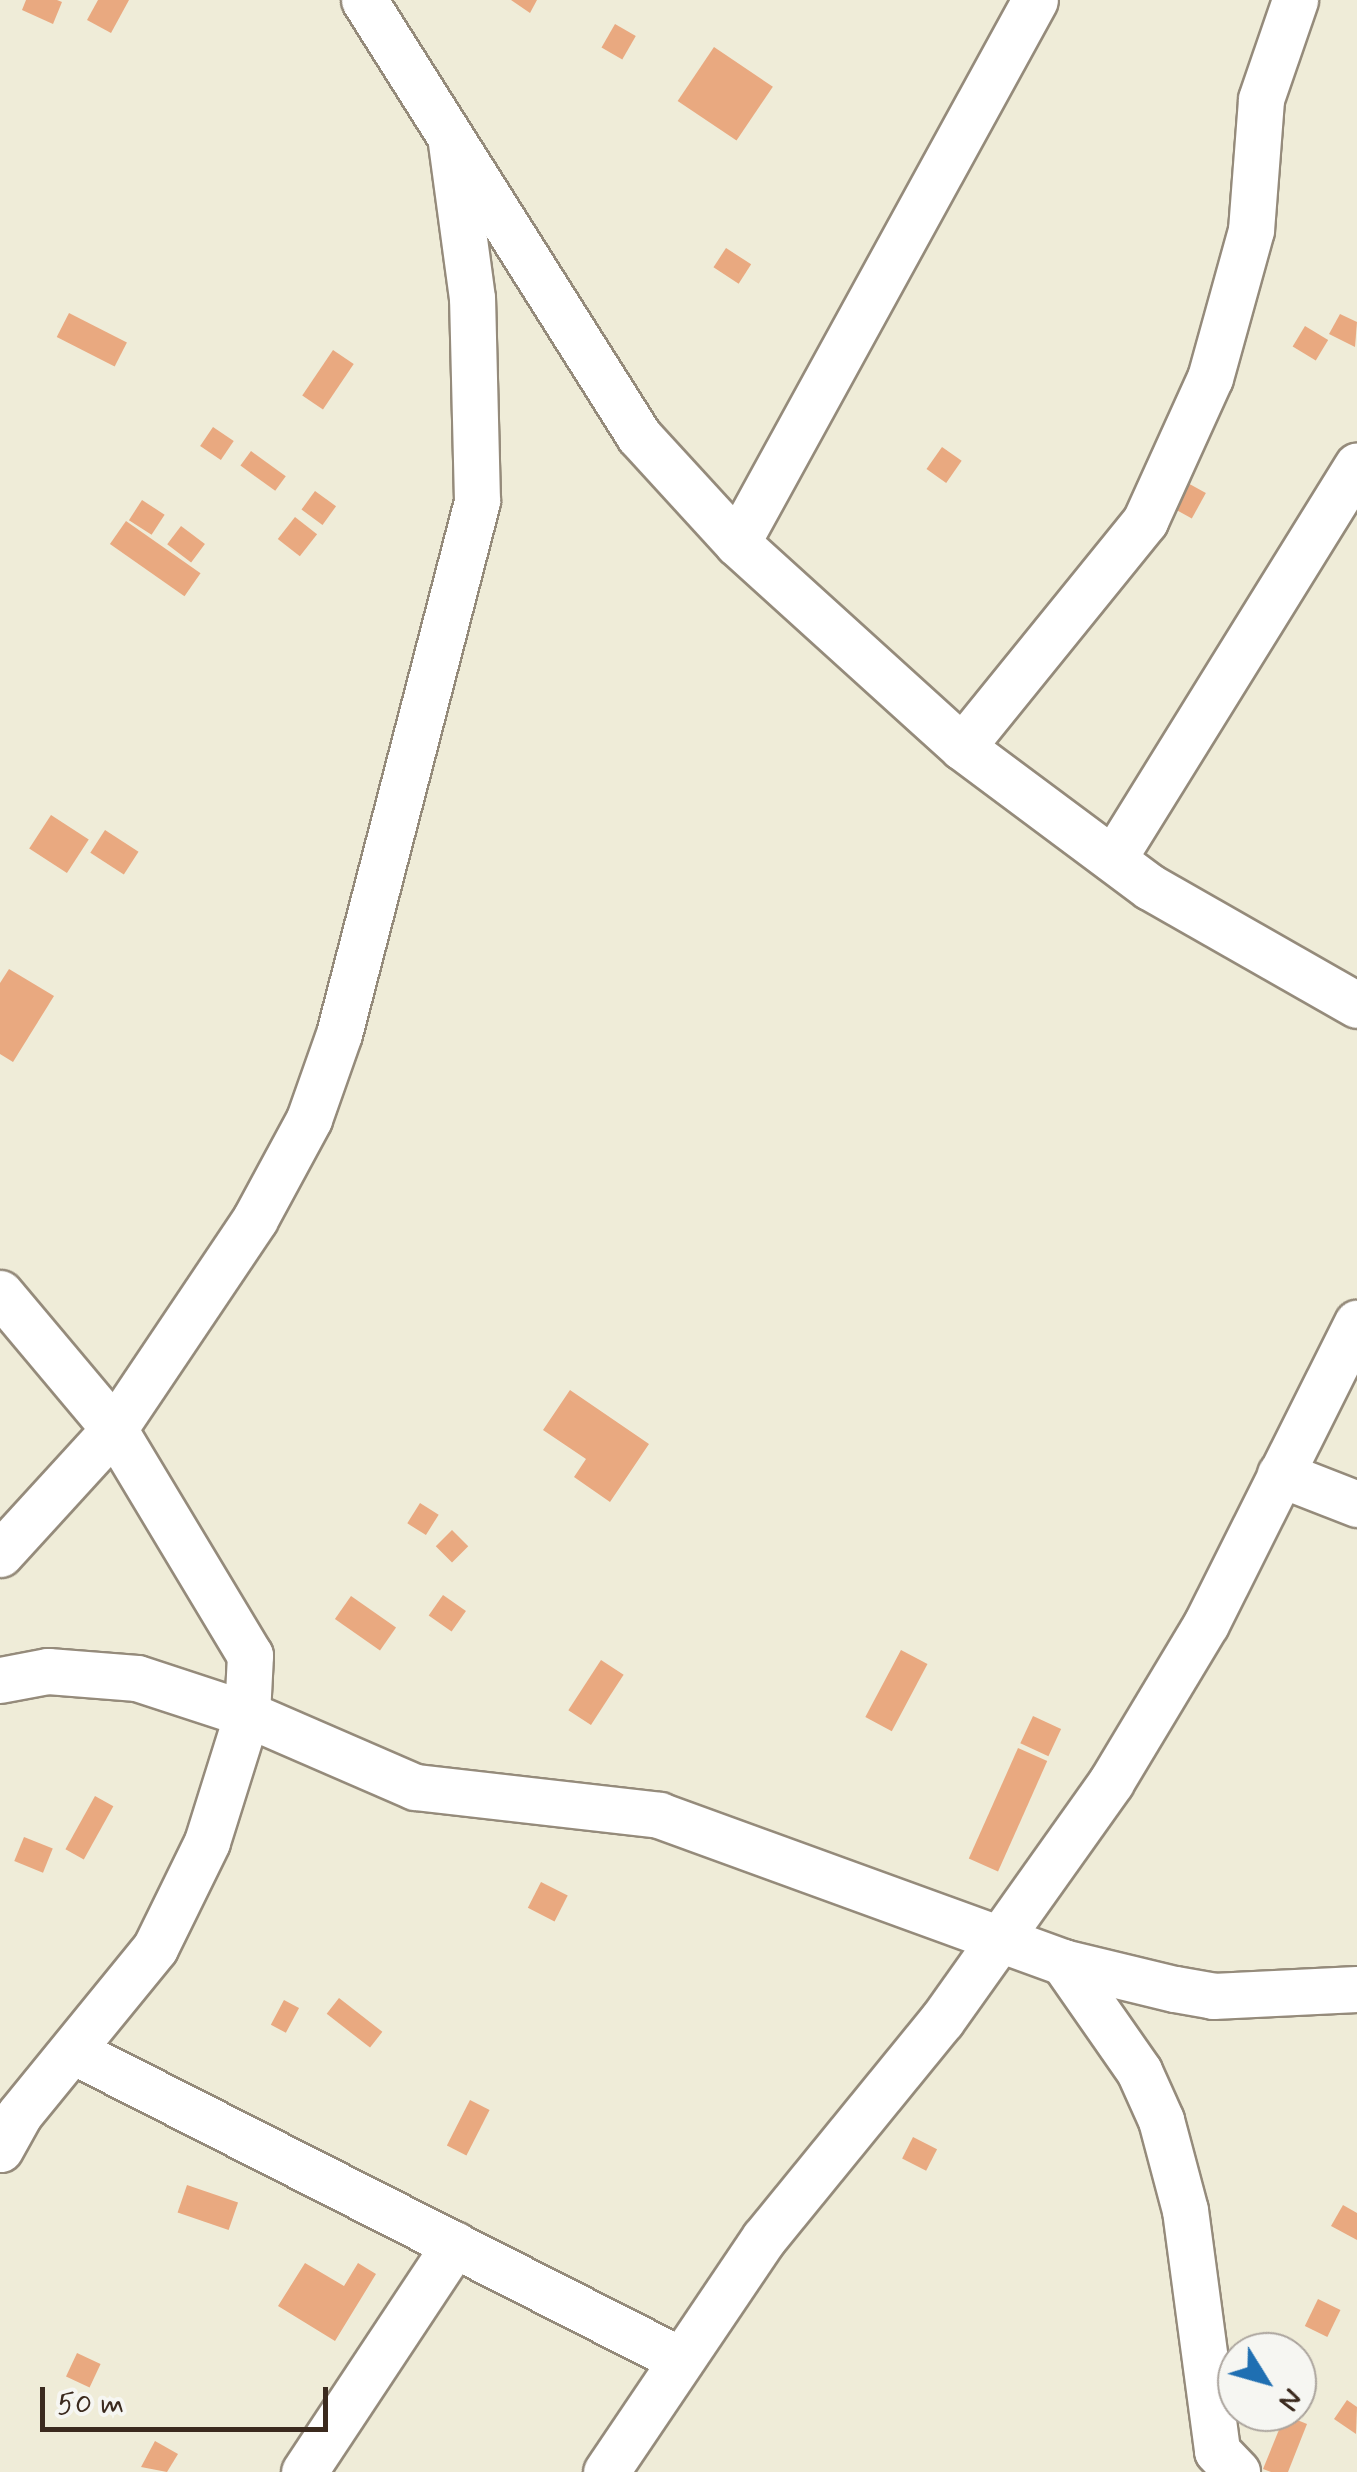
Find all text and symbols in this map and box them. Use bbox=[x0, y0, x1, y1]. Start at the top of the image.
north arrow bbox=[1217, 2332, 1317, 2432]
scale bar bbox=[45, 2367, 332, 2429]
text: N bbox=[1269, 2381, 1310, 2418]
text: 50 m bbox=[57, 2385, 124, 2424]

